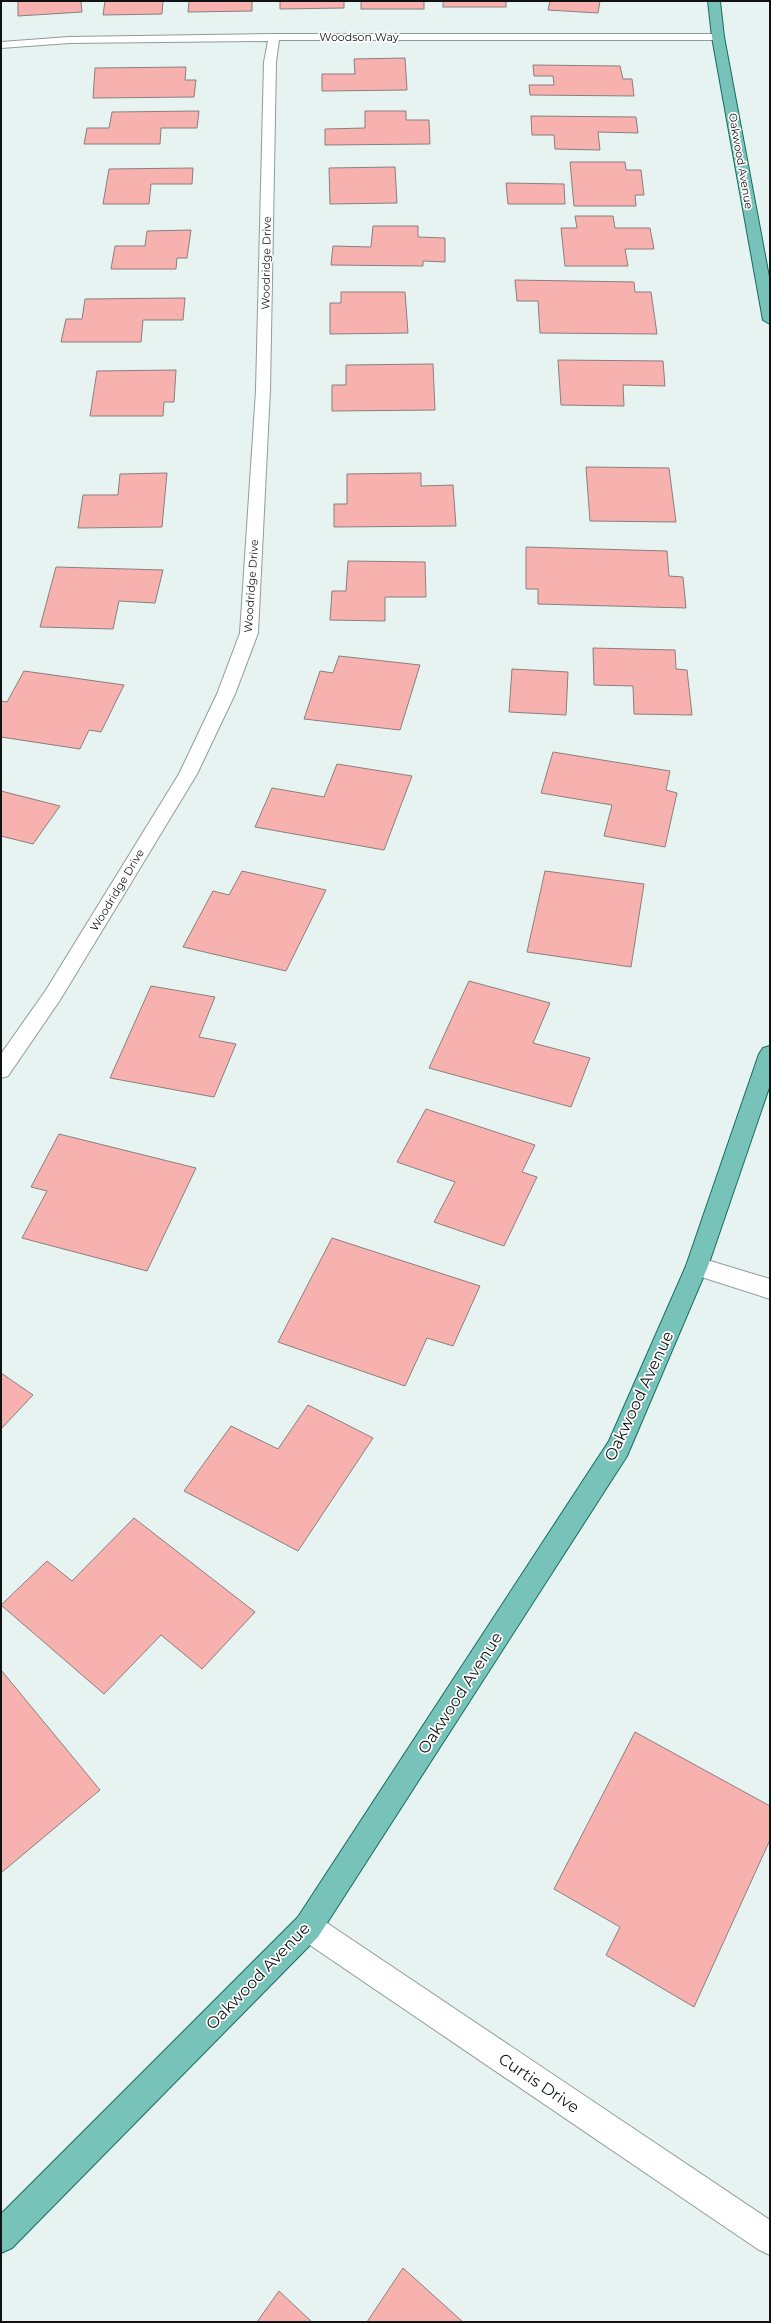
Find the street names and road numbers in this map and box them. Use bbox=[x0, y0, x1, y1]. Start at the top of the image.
street label: Woodson Way bbox=[319, 30, 399, 44]
street label: Oakwood Avenue bbox=[726, 112, 756, 210]
street label: Woodridge Drive bbox=[258, 216, 274, 310]
street label: Woodridge Drive bbox=[241, 539, 261, 633]
street label: Woodridge Drive bbox=[87, 846, 147, 934]
street label: Oakwood Avenue bbox=[601, 1328, 677, 1464]
street label: Oakwood Avenue bbox=[414, 1629, 506, 1757]
street label: Oakwood Avenue bbox=[202, 1919, 314, 2033]
street label: Curtis Drive bbox=[495, 2049, 583, 2117]

